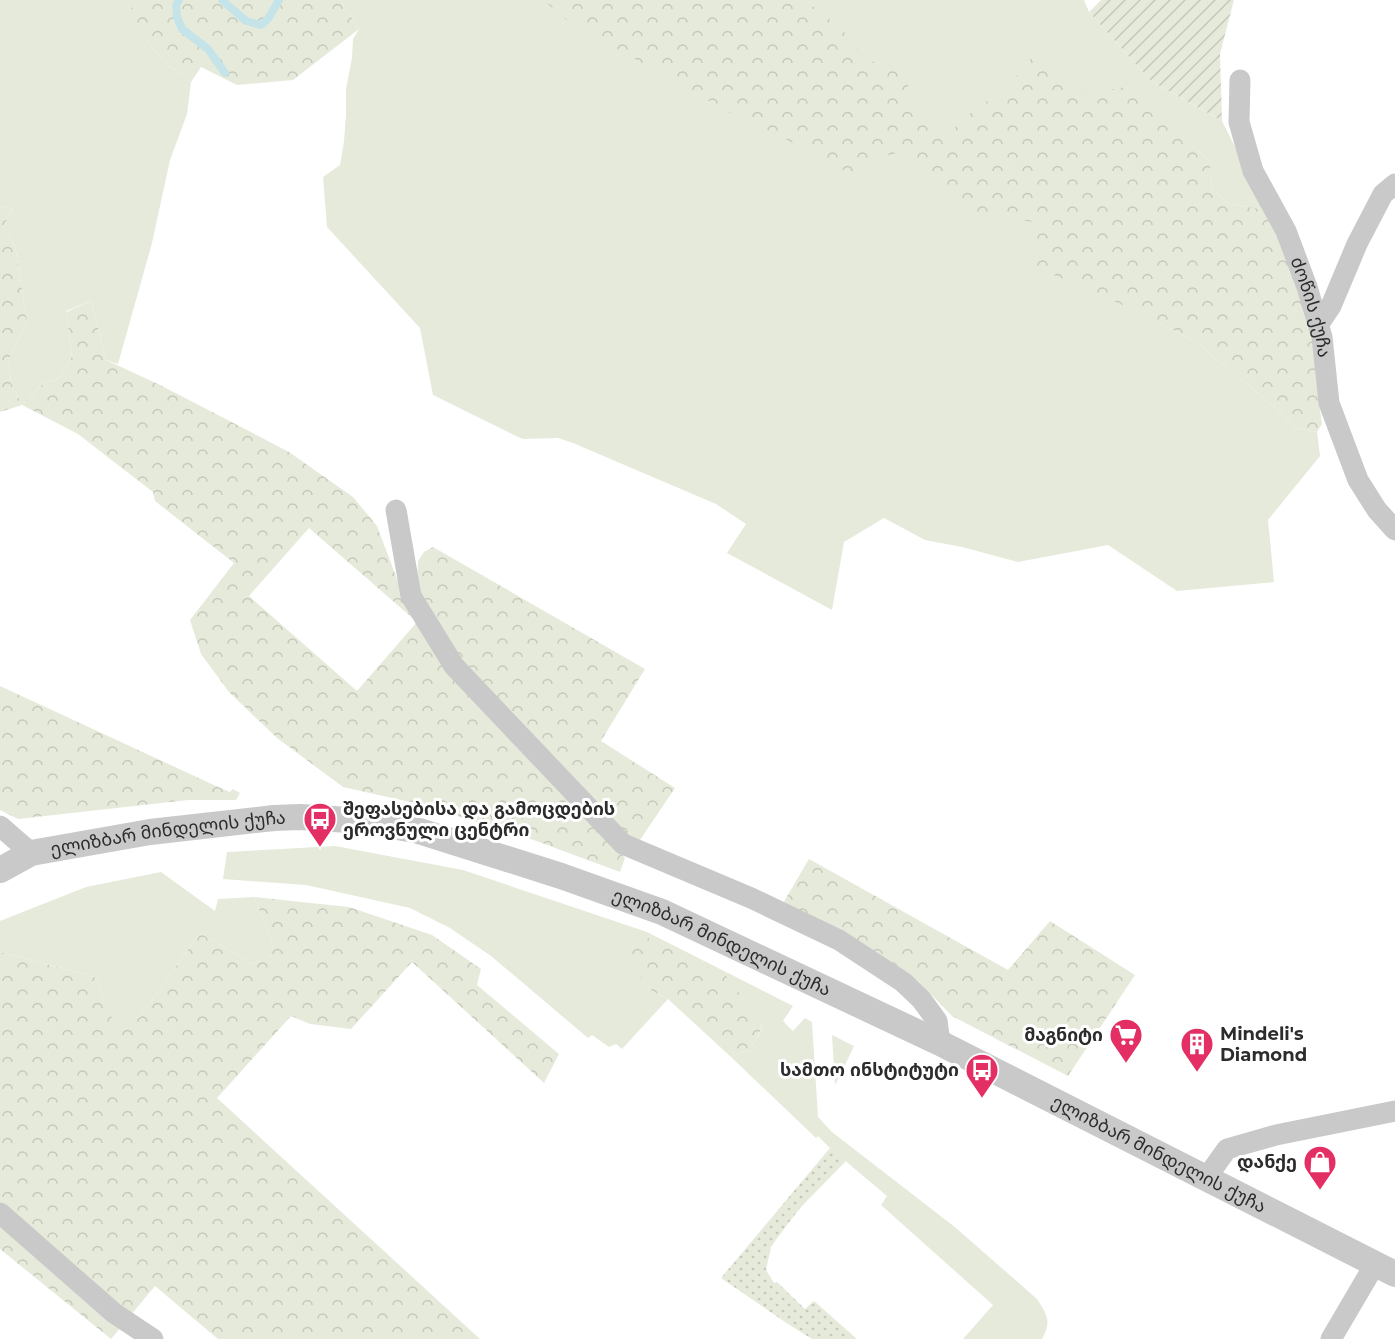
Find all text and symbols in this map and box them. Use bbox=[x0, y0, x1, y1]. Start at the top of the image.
street label: ძოწის ქუჩა bbox=[1286, 254, 1335, 359]
place label: შეფასებისა და გამოცდების ეროვნული ცენტრი bbox=[343, 798, 615, 841]
bus stop icon: შეფასებისა და გამოცდების ეროვნული ცენტრი bbox=[302, 801, 338, 848]
street label: ელიზბარ მინდელის ქუჩა bbox=[49, 807, 286, 860]
street label: ელიზბარ მინდელის ქუჩა bbox=[609, 884, 835, 1001]
supermarket icon: მაგნიტი bbox=[1108, 1017, 1144, 1064]
place label: Mindeli's Diamond bbox=[1220, 1023, 1307, 1066]
place label: მაგნიტი bbox=[1024, 1024, 1103, 1046]
building icon: Mindeli's Diamond bbox=[1179, 1026, 1215, 1073]
bus stop icon: სამთო ინსტიტუტი bbox=[964, 1052, 1000, 1099]
place label: სამთო ინსტიტუტი bbox=[780, 1059, 959, 1081]
street label: ელიზბარ მინდელის ქუჩა bbox=[1048, 1091, 1270, 1218]
shop icon: დანქე bbox=[1302, 1144, 1338, 1191]
place label: დანქე bbox=[1237, 1151, 1297, 1173]

